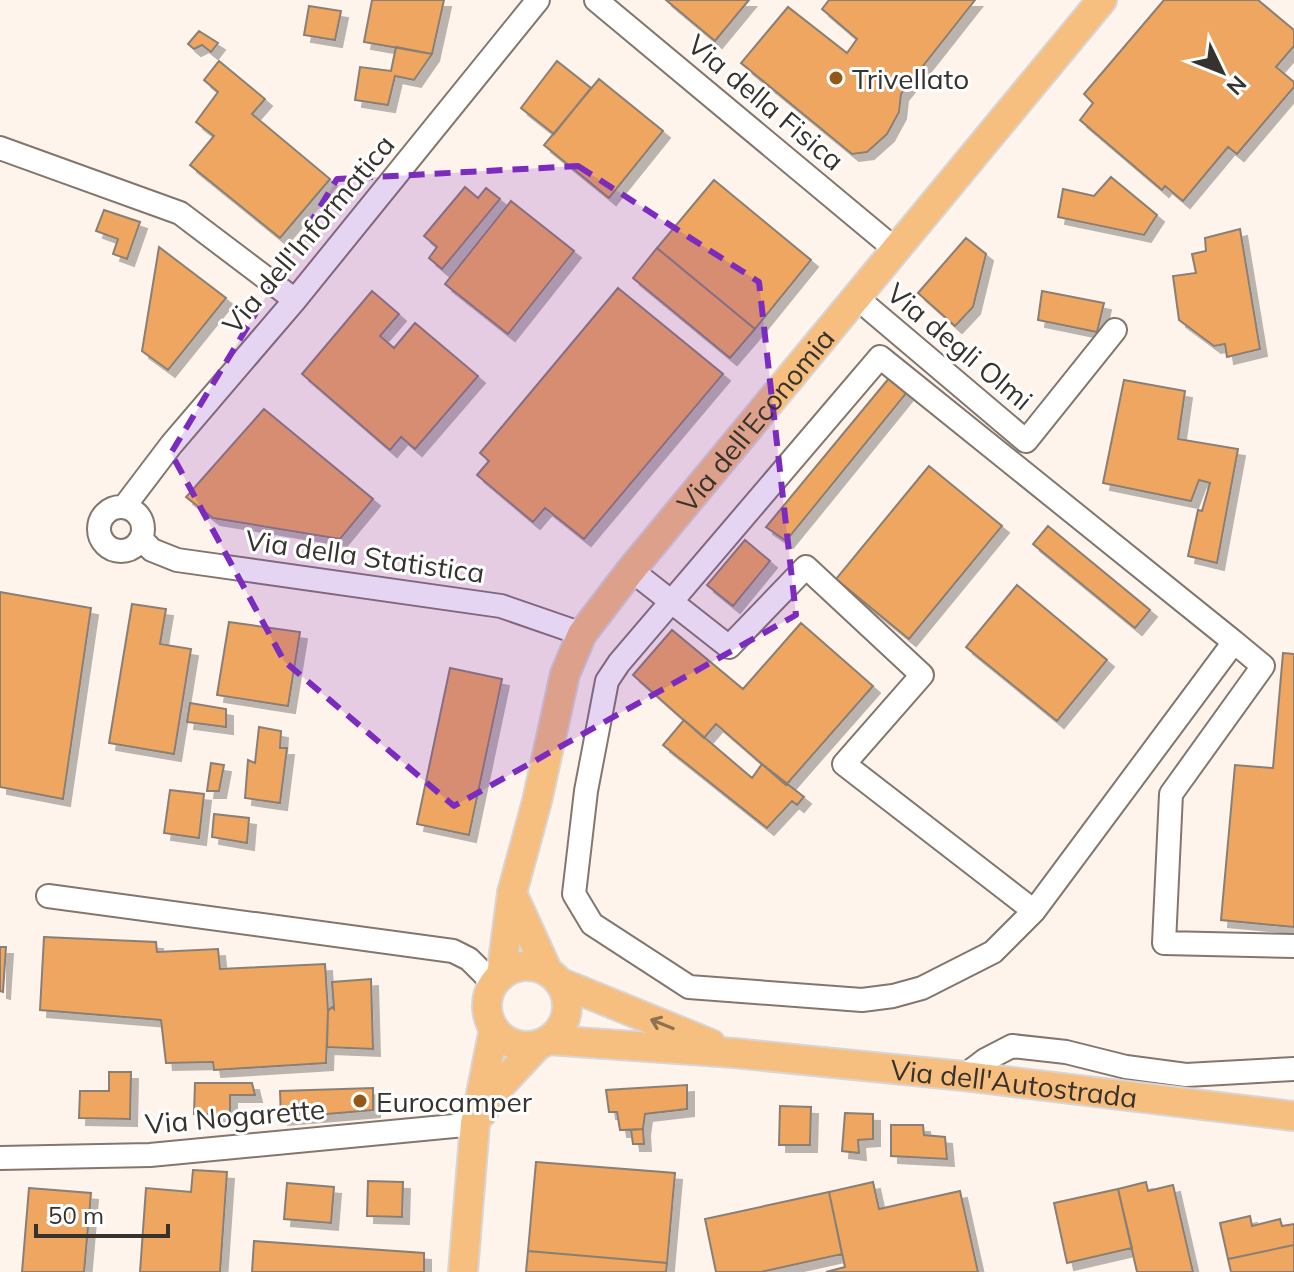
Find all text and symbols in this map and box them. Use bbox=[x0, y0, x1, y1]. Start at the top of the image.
street label: Via della Fisica bbox=[681, 26, 851, 178]
north arrow bbox=[1182, 32, 1262, 112]
place label: Trivellato bbox=[852, 61, 969, 96]
marker: Trivellato bbox=[827, 69, 845, 87]
text: N bbox=[1221, 70, 1253, 101]
street label: Via dell'Informatica bbox=[215, 127, 401, 341]
street label: Via degli Olmi bbox=[880, 275, 1040, 417]
street label: Via dell'Economia bbox=[669, 321, 841, 519]
street label: Via della Statistica bbox=[243, 522, 487, 590]
one-way arrow bbox=[650, 1015, 675, 1030]
street label: Via dell'Autostrada bbox=[889, 1051, 1139, 1114]
place label: Eurocamper bbox=[376, 1084, 533, 1119]
street label: Via Nogarette bbox=[144, 1091, 326, 1141]
marker: Eurocamper bbox=[351, 1092, 369, 1110]
scale bar bbox=[36, 1188, 168, 1238]
text: 50 m bbox=[48, 1200, 104, 1230]

